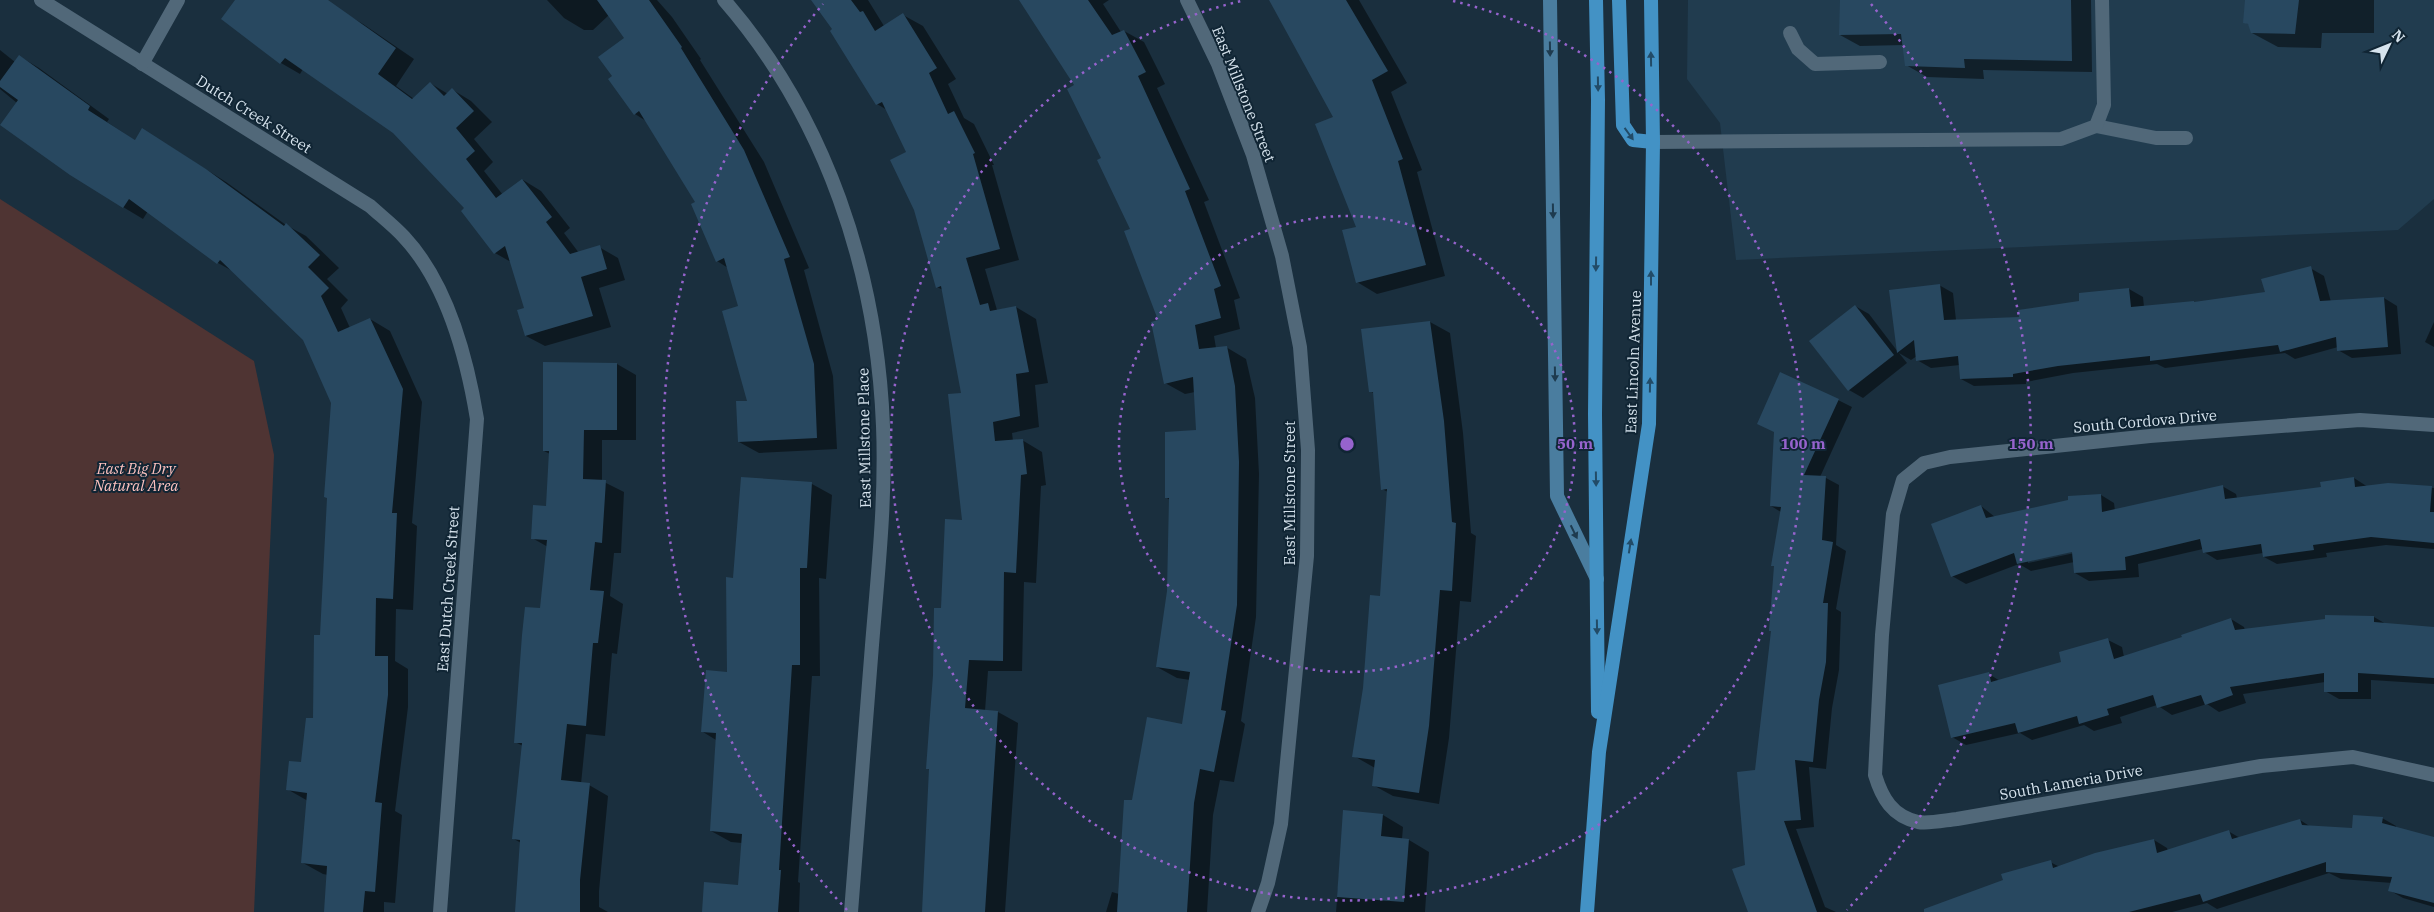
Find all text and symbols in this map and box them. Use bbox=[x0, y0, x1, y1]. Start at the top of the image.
north arrow bbox=[2364, 20, 2414, 70]
street label: East Millstone Street bbox=[1208, 23, 1280, 165]
text: N bbox=[2388, 26, 2409, 46]
one-way arrow bbox=[1546, 41, 1554, 57]
one-way arrow bbox=[1647, 50, 1655, 66]
street label: Dutch Creek Street bbox=[193, 71, 315, 157]
one-way arrow bbox=[1594, 76, 1602, 92]
one-way arrow bbox=[1624, 127, 1634, 141]
one-way arrow bbox=[1549, 203, 1557, 219]
one-way arrow bbox=[1592, 256, 1600, 272]
one-way arrow bbox=[1647, 270, 1655, 286]
street label: East Lincoln Avenue bbox=[1621, 290, 1645, 434]
one-way arrow bbox=[1551, 366, 1559, 382]
street label: East Millstone Place bbox=[853, 368, 875, 508]
one-way arrow bbox=[1646, 377, 1654, 393]
street label: South Cordova Drive bbox=[2072, 405, 2218, 437]
street label: East Millstone Street bbox=[1280, 421, 1299, 565]
text: 50 m bbox=[1557, 434, 1593, 453]
text: 100 m bbox=[1780, 434, 1826, 453]
text: 150 m bbox=[2008, 434, 2054, 453]
centre of rings bbox=[1338, 435, 1356, 453]
park label: East Big Dry Natural Area bbox=[93, 459, 179, 495]
one-way arrow bbox=[1592, 471, 1600, 487]
street label: East Dutch Creek Street bbox=[433, 505, 463, 673]
one-way arrow bbox=[1570, 525, 1578, 539]
one-way arrow bbox=[1627, 538, 1635, 554]
one-way arrow bbox=[1594, 620, 1602, 636]
street label: South Lameria Drive bbox=[1998, 760, 2144, 804]

